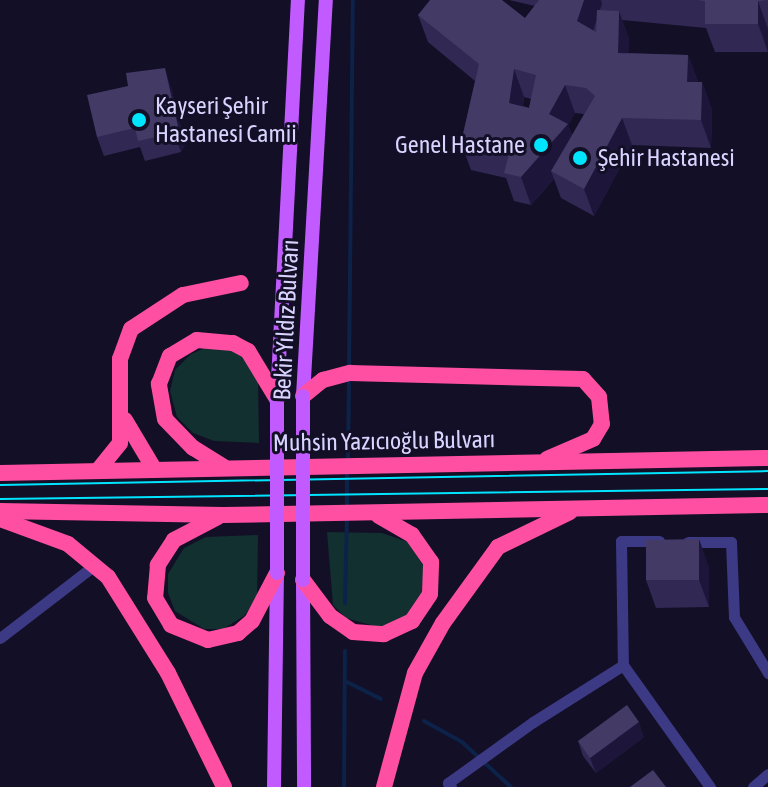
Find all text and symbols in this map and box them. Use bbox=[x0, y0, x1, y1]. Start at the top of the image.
place label: Kayseri Şehir Hastanesi Camii bbox=[155, 92, 297, 148]
marker: Kayseri Şehir Hastanesi Camii bbox=[130, 111, 148, 129]
place label: Genel Hastane bbox=[395, 131, 525, 159]
marker: Genel Hastane bbox=[532, 136, 550, 154]
place label: Şehir Hastanesi bbox=[598, 144, 735, 172]
marker: Şehir Hastanesi bbox=[569, 147, 591, 169]
street label: Bekir Yıldız Bulvarı bbox=[267, 239, 305, 401]
street label: Muhsin Yazıcıoğlu Bulvarı bbox=[273, 425, 495, 457]

